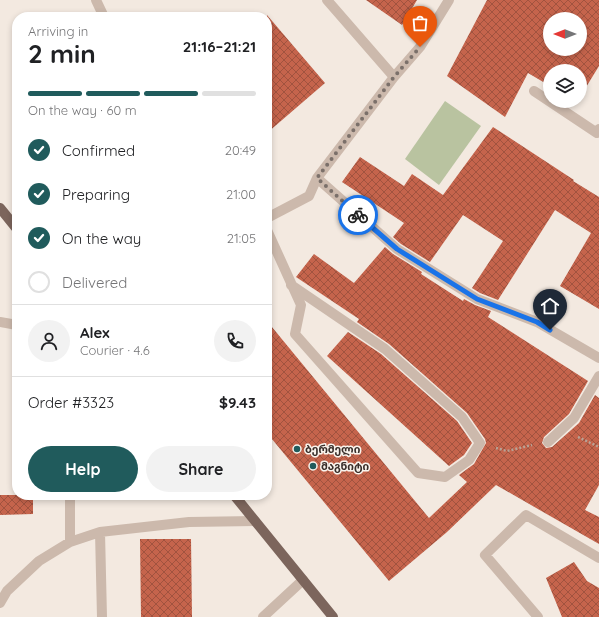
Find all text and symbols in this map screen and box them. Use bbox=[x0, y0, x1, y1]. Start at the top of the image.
pin bbox=[403, 6, 437, 47]
icon: bag bbox=[409, 12, 431, 34]
north arrow bbox=[543, 12, 587, 56]
map controls bbox=[543, 12, 587, 108]
text: Arriving in bbox=[28, 23, 88, 39]
text: 2 min bbox=[28, 37, 96, 70]
text: 21:16–21:21 bbox=[183, 37, 256, 56]
button: layers bbox=[543, 64, 587, 108]
text: On the way · 60 m bbox=[28, 102, 137, 118]
icon: check bbox=[28, 139, 50, 161]
text: Confirmed bbox=[62, 141, 135, 160]
text: 20:49 bbox=[225, 142, 256, 158]
icon: check bbox=[28, 183, 50, 205]
text: Preparing bbox=[62, 185, 130, 204]
text: 21:00 bbox=[226, 186, 256, 202]
courier bbox=[338, 195, 378, 235]
icon: bike bbox=[347, 204, 369, 226]
icon: check bbox=[28, 227, 50, 249]
text: On the way bbox=[62, 229, 141, 248]
text: 21:05 bbox=[227, 230, 256, 246]
text: Delivered bbox=[62, 273, 127, 292]
pin bbox=[533, 289, 567, 330]
icon: home bbox=[539, 295, 561, 317]
button: person bbox=[28, 320, 70, 362]
button: phone bbox=[214, 320, 256, 362]
text: Alex bbox=[80, 323, 110, 342]
text: Courier · 4.6 bbox=[80, 342, 150, 358]
text: Order #3323 bbox=[28, 393, 114, 412]
text: $9.43 bbox=[219, 393, 256, 412]
place label: ბერმელი bbox=[305, 442, 361, 456]
marker: ბერმელი bbox=[292, 444, 302, 454]
button: Help bbox=[28, 446, 138, 492]
button: Share bbox=[146, 446, 256, 492]
place label: მაგნიტი bbox=[321, 459, 370, 473]
marker: მაგნიტი bbox=[308, 461, 318, 471]

